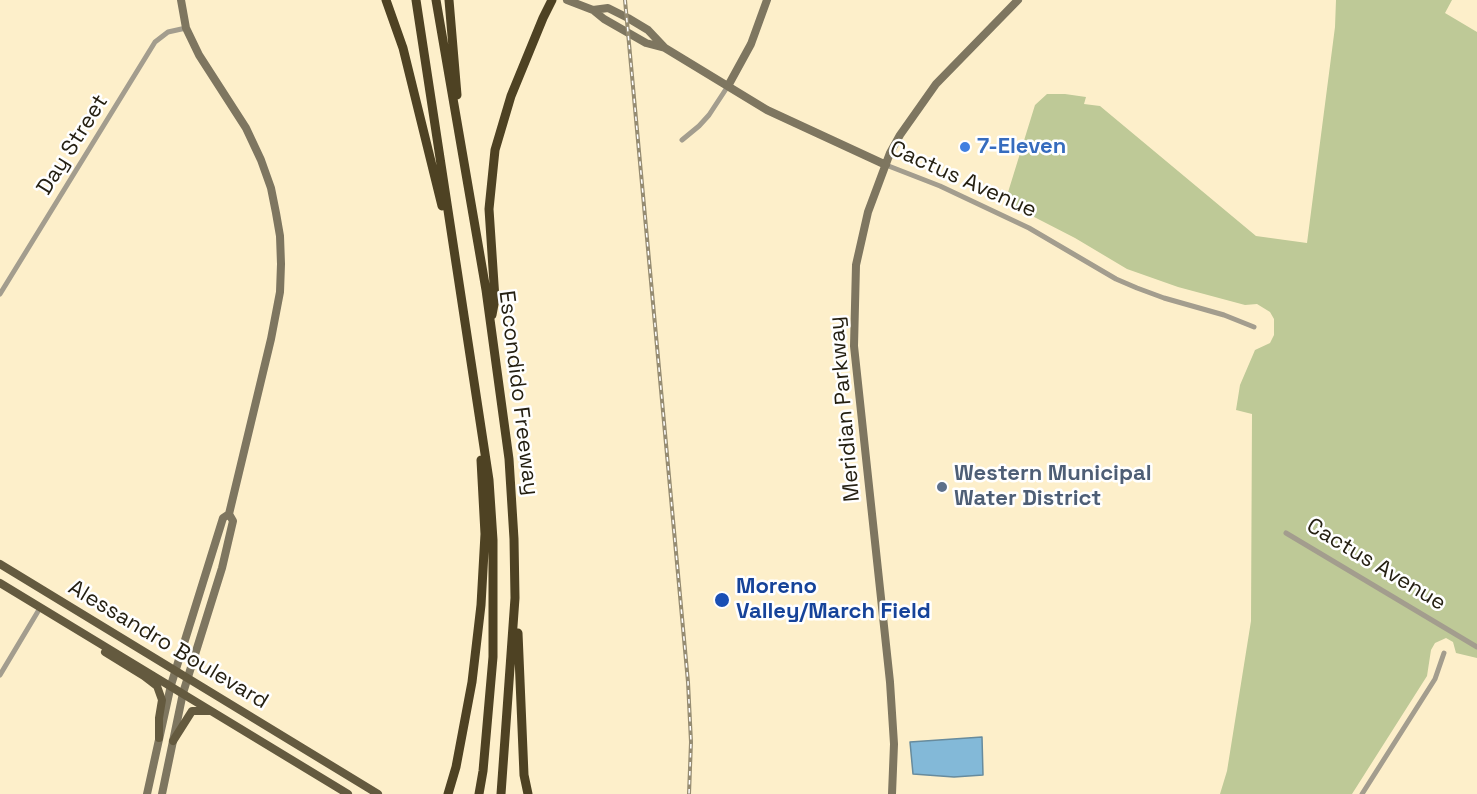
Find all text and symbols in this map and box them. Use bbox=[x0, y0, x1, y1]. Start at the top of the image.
street label: Day Street bbox=[32, 90, 114, 200]
place label: 7-Eleven bbox=[977, 134, 1066, 160]
street label: Cactus Avenue bbox=[886, 136, 1040, 224]
marker: 7-Eleven bbox=[958, 140, 972, 154]
street label: Escondido Freeway bbox=[492, 289, 544, 497]
street label: Meridian Parkway bbox=[824, 315, 866, 503]
place label: Western Municipal Water District bbox=[954, 461, 1152, 512]
marker: Western Municipal Water District bbox=[935, 480, 949, 494]
street label: Cactus Avenue bbox=[1302, 513, 1450, 617]
place label: Moreno Valley/March Field bbox=[736, 574, 931, 626]
street label: Alessandro Boulevard bbox=[63, 575, 273, 715]
marker: Moreno Valley/March Field bbox=[713, 591, 731, 609]

